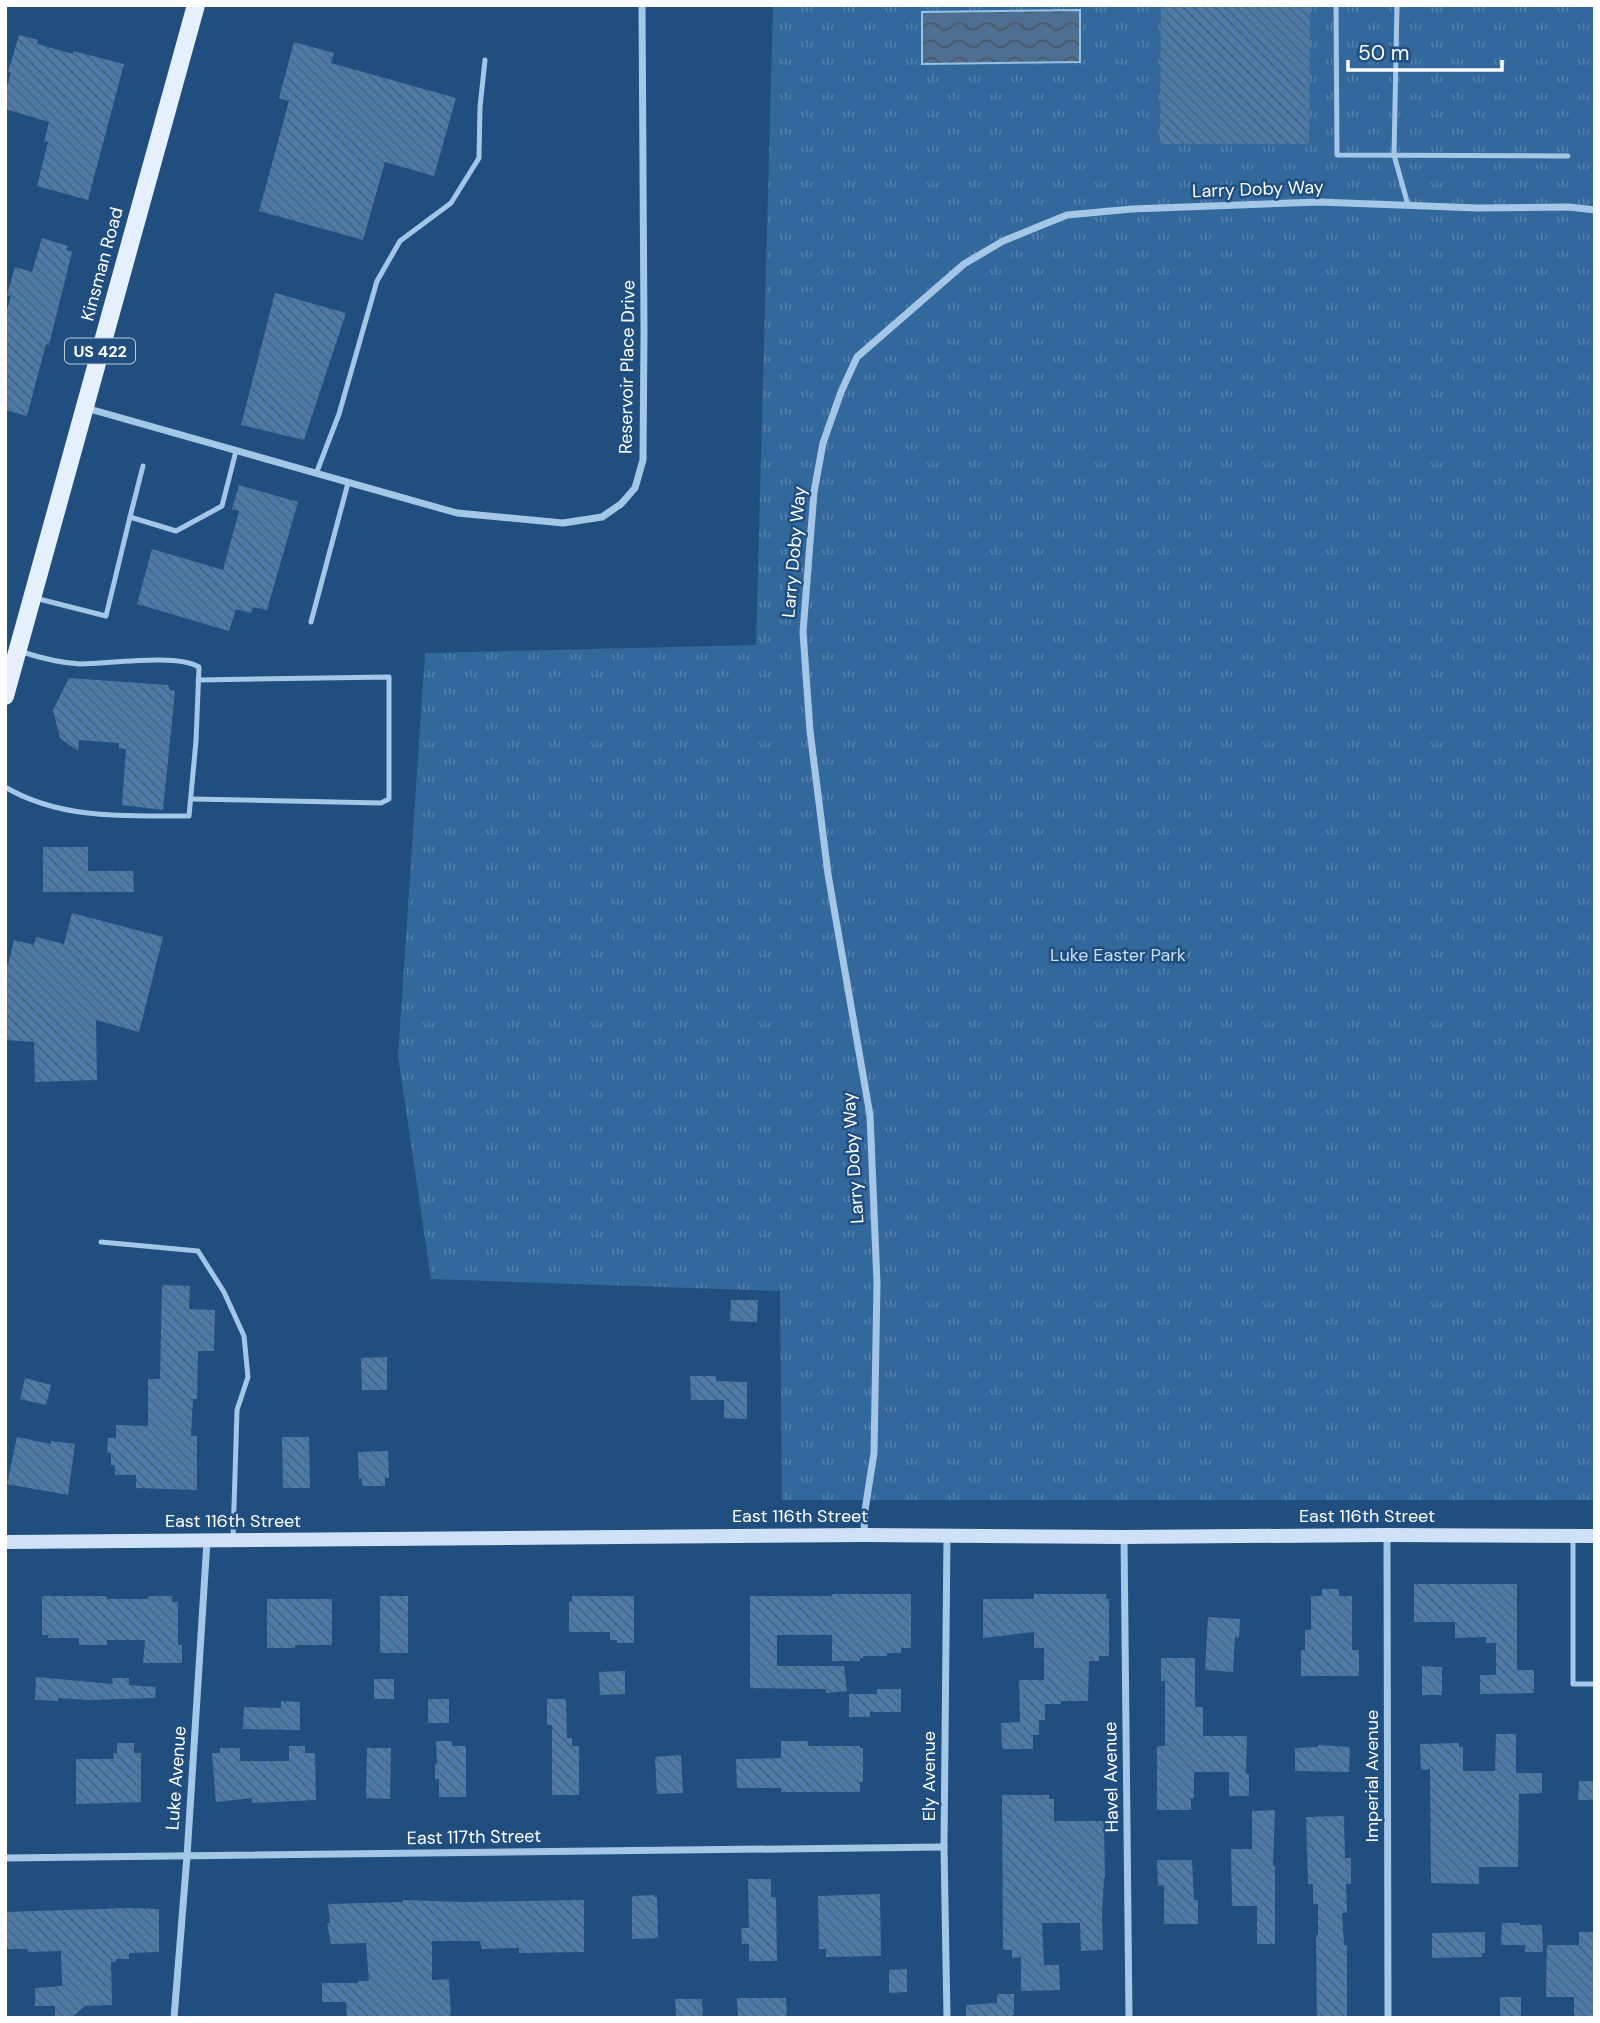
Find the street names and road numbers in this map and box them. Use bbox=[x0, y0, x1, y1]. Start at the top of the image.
street label: Larry Doby Way bbox=[1192, 175, 1324, 203]
street label: Kinsman Road bbox=[75, 204, 129, 324]
street label: Reservoir Place Drive bbox=[613, 280, 641, 454]
road number: US 422 bbox=[65, 338, 135, 364]
street label: Larry Doby Way bbox=[776, 485, 812, 619]
street label: Larry Doby Way bbox=[836, 1091, 870, 1225]
street label: East 116th Street bbox=[732, 1504, 868, 1528]
street label: East 116th Street bbox=[1299, 1504, 1435, 1528]
street label: East 116th Street bbox=[165, 1509, 301, 1533]
street label: Imperial Avenue bbox=[1360, 1710, 1384, 1842]
street label: Havel Avenue bbox=[1098, 1721, 1124, 1833]
street label: Luke Avenue bbox=[160, 1725, 192, 1831]
street label: Ely Avenue bbox=[917, 1731, 941, 1821]
street label: East 117th Street bbox=[407, 1824, 541, 1850]

